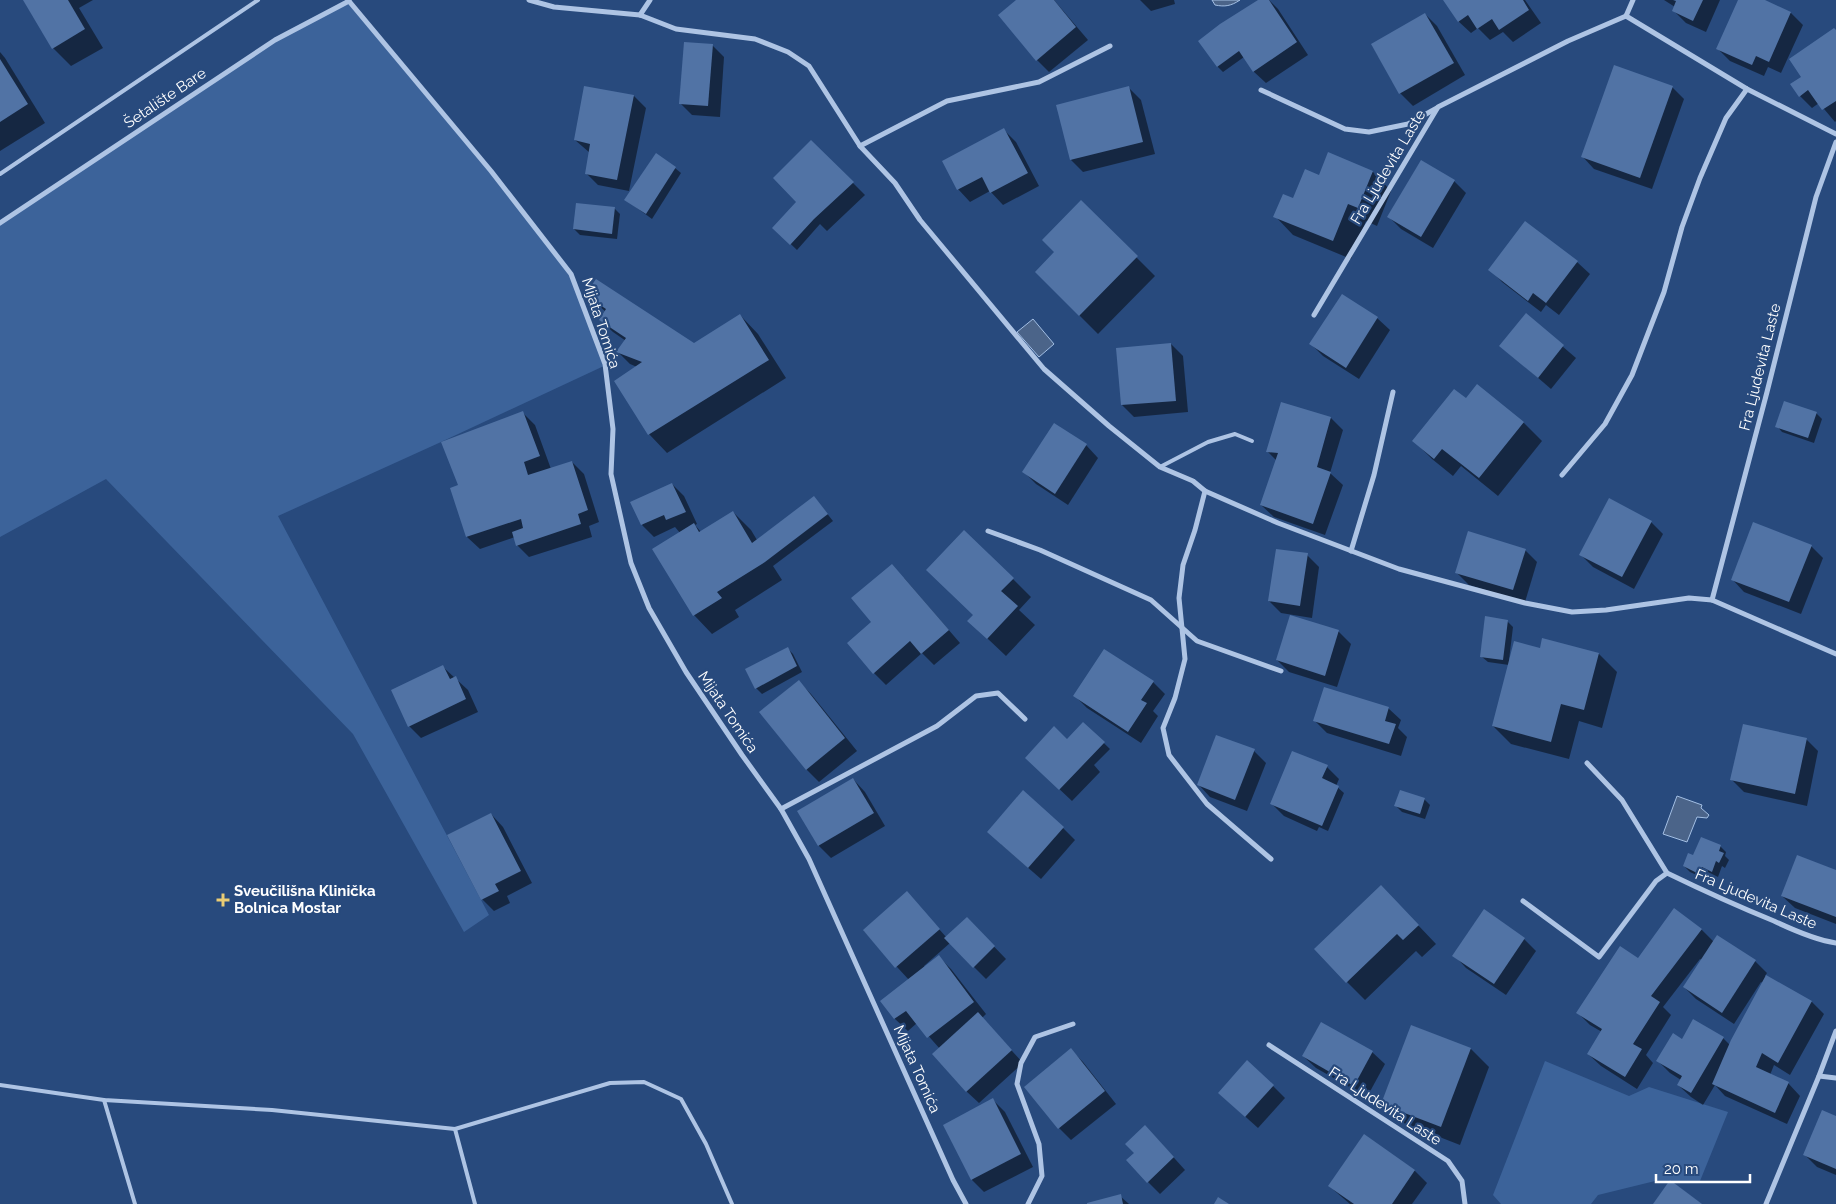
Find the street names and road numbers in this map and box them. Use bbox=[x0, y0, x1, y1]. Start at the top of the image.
street label: Šetalište Bare bbox=[120, 63, 210, 132]
street label: Fra Ljudevita Laste bbox=[1347, 106, 1429, 228]
street label: Mijata Tomića bbox=[578, 275, 624, 371]
street label: Fra Ljudevita Laste bbox=[1735, 301, 1785, 433]
street label: Mijata Tomića bbox=[694, 668, 762, 756]
street label: Fra Ljudevita Laste bbox=[1692, 865, 1820, 933]
street label: Mijata Tomića bbox=[890, 1022, 944, 1116]
street label: Fra Ljudevita Laste bbox=[1325, 1063, 1445, 1149]

